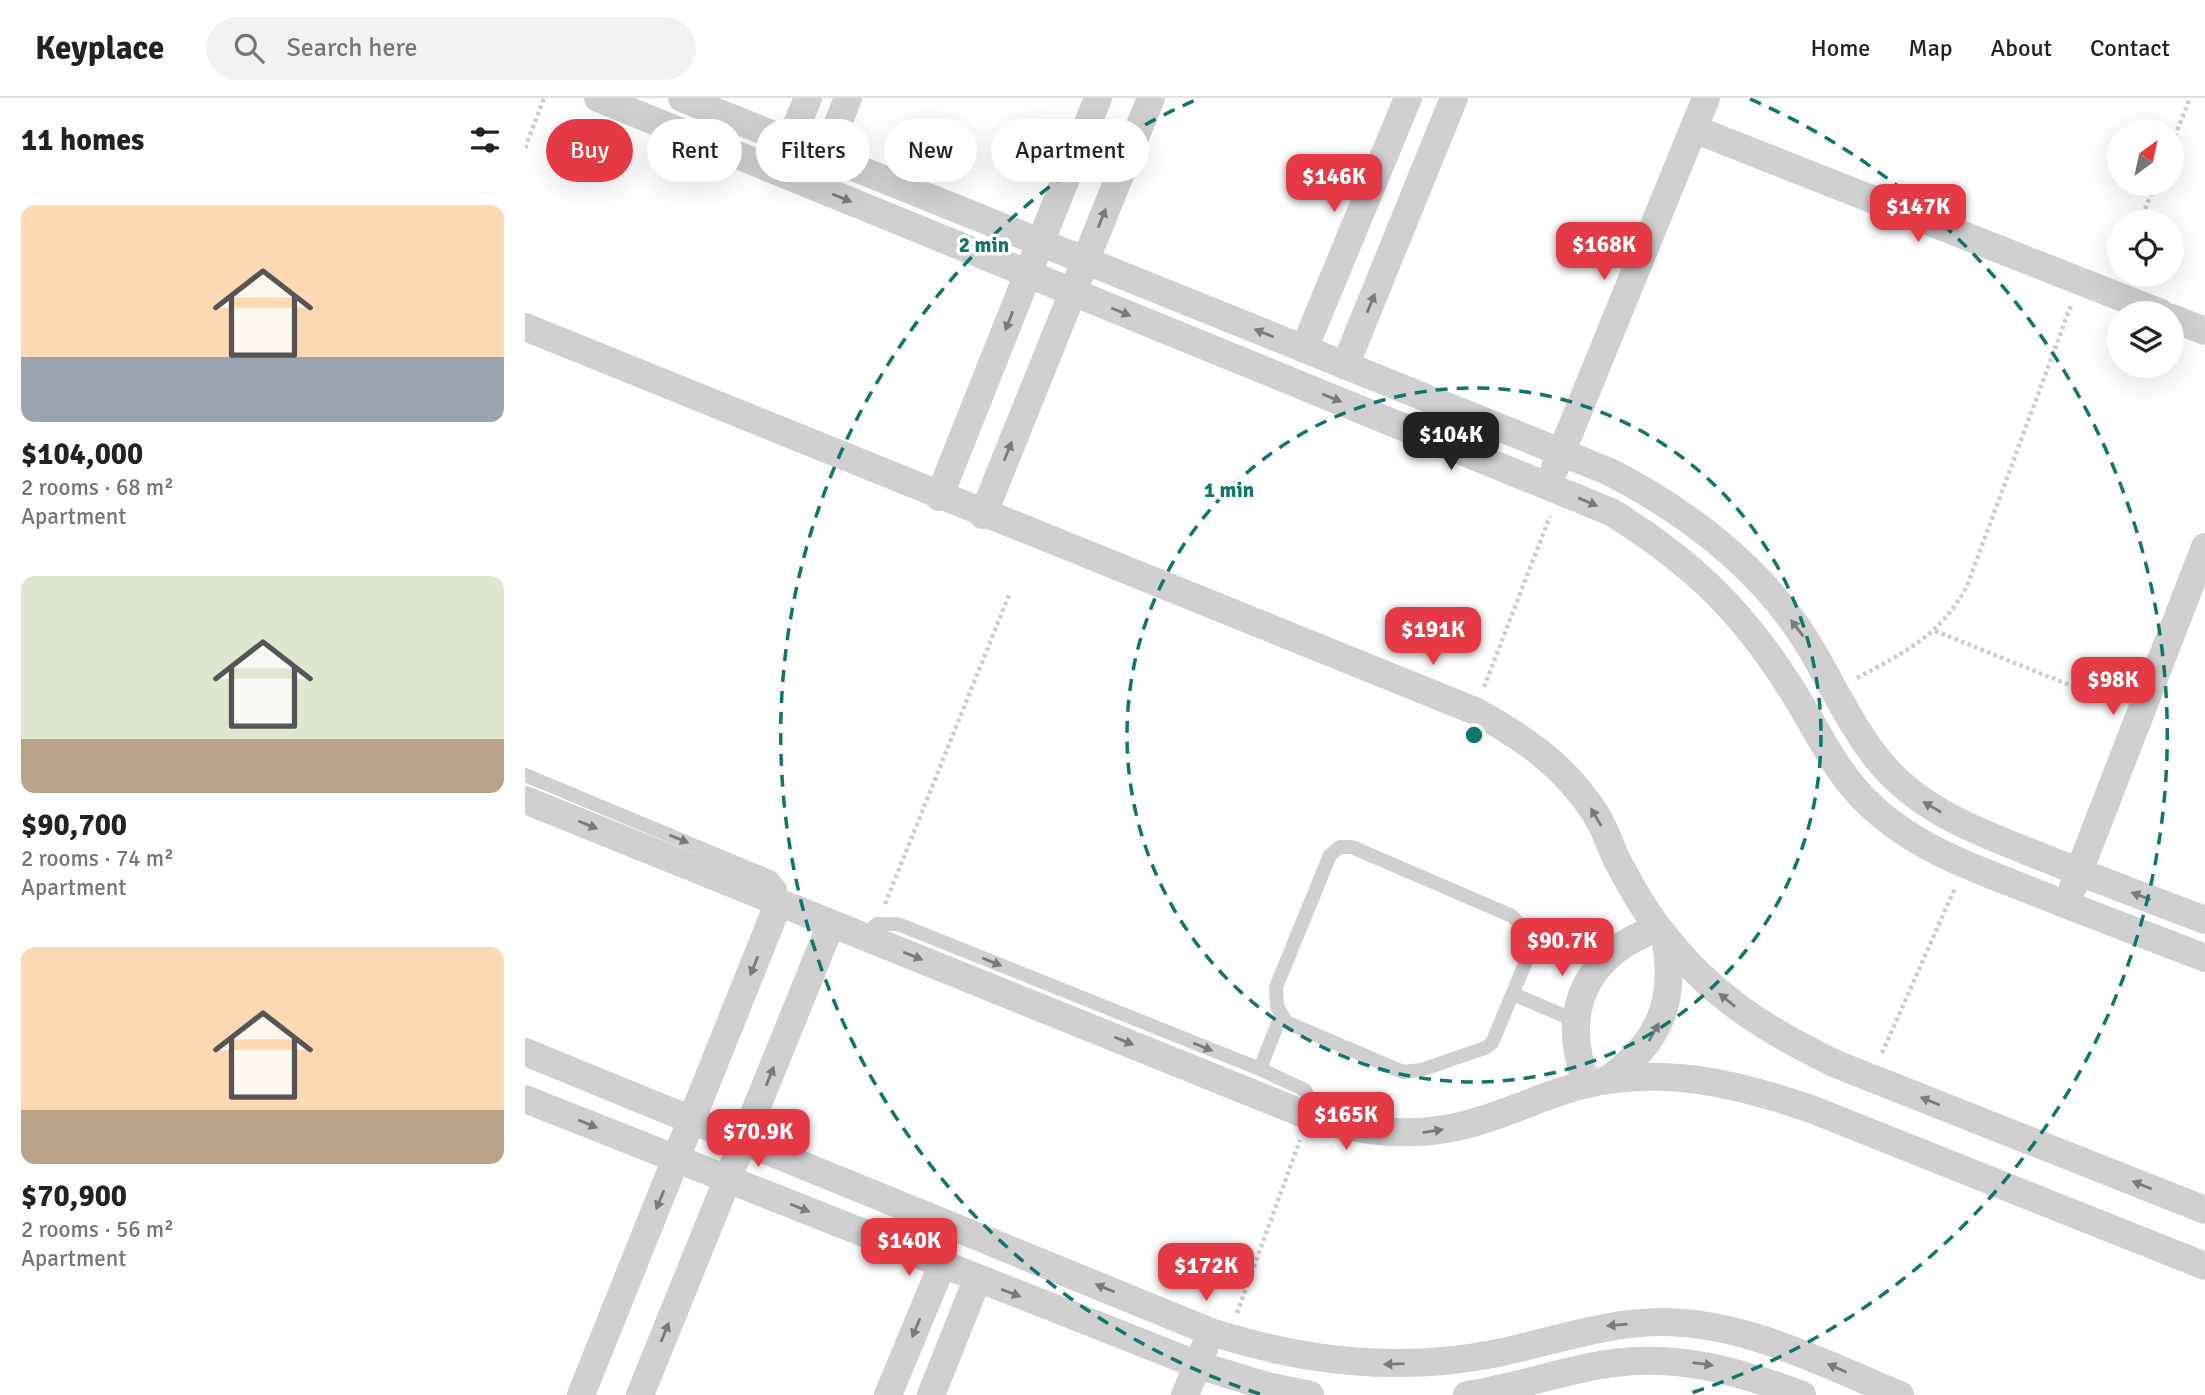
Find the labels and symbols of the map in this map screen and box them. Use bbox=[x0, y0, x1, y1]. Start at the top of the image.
north arrow bbox=[2107, 119, 2184, 196]
pin: $146K bbox=[1285, 155, 1383, 214]
pin: $147K bbox=[1869, 184, 1967, 244]
one-way arrow bbox=[832, 193, 853, 204]
one-way arrow bbox=[1097, 207, 1108, 228]
pin: $168K bbox=[1555, 222, 1653, 282]
text: 2 min bbox=[959, 232, 1009, 258]
one-way arrow bbox=[1365, 292, 1376, 313]
one-way arrow bbox=[1111, 306, 1131, 318]
one-way arrow bbox=[1003, 310, 1014, 331]
one-way arrow bbox=[1253, 327, 1274, 338]
one-way arrow bbox=[1321, 392, 1342, 403]
pin: $104K bbox=[1402, 412, 1500, 472]
one-way arrow bbox=[1003, 441, 1014, 462]
text: 1 min bbox=[1204, 477, 1254, 503]
one-way arrow bbox=[1578, 496, 1598, 508]
pin: $191K bbox=[1384, 608, 1482, 667]
one-way arrow bbox=[1790, 619, 1804, 637]
pin: $98K bbox=[2072, 658, 2154, 717]
centre of rings bbox=[1462, 723, 1486, 747]
one-way arrow bbox=[1923, 801, 1942, 813]
one-way arrow bbox=[1590, 808, 1602, 827]
one-way arrow bbox=[578, 820, 599, 831]
one-way arrow bbox=[668, 834, 689, 845]
one-way arrow bbox=[2131, 890, 2152, 901]
pin: $90.7K bbox=[1505, 918, 1619, 978]
one-way arrow bbox=[903, 951, 924, 962]
one-way arrow bbox=[748, 955, 759, 976]
one-way arrow bbox=[982, 956, 1003, 967]
one-way arrow bbox=[1719, 993, 1737, 1008]
one-way arrow bbox=[1648, 1023, 1660, 1042]
one-way arrow bbox=[1113, 1036, 1134, 1047]
one-way arrow bbox=[1193, 1041, 1214, 1052]
one-way arrow bbox=[764, 1065, 775, 1086]
pin: $165K bbox=[1297, 1093, 1395, 1152]
one-way arrow bbox=[1919, 1096, 1940, 1107]
pin: $70.9K bbox=[701, 1110, 815, 1169]
one-way arrow bbox=[578, 1119, 599, 1130]
one-way arrow bbox=[1422, 1125, 1444, 1136]
one-way arrow bbox=[2131, 1179, 2152, 1190]
one-way arrow bbox=[654, 1189, 665, 1210]
one-way arrow bbox=[789, 1203, 810, 1214]
pin: $140K bbox=[860, 1218, 958, 1278]
pin: $172K bbox=[1157, 1244, 1255, 1303]
one-way arrow bbox=[1095, 1283, 1116, 1294]
one-way arrow bbox=[1001, 1287, 1022, 1298]
one-way arrow bbox=[910, 1318, 921, 1339]
one-way arrow bbox=[1606, 1320, 1628, 1331]
one-way arrow bbox=[660, 1321, 671, 1342]
one-way arrow bbox=[1383, 1358, 1405, 1369]
one-way arrow bbox=[1692, 1359, 1714, 1370]
one-way arrow bbox=[1827, 1362, 1847, 1374]

